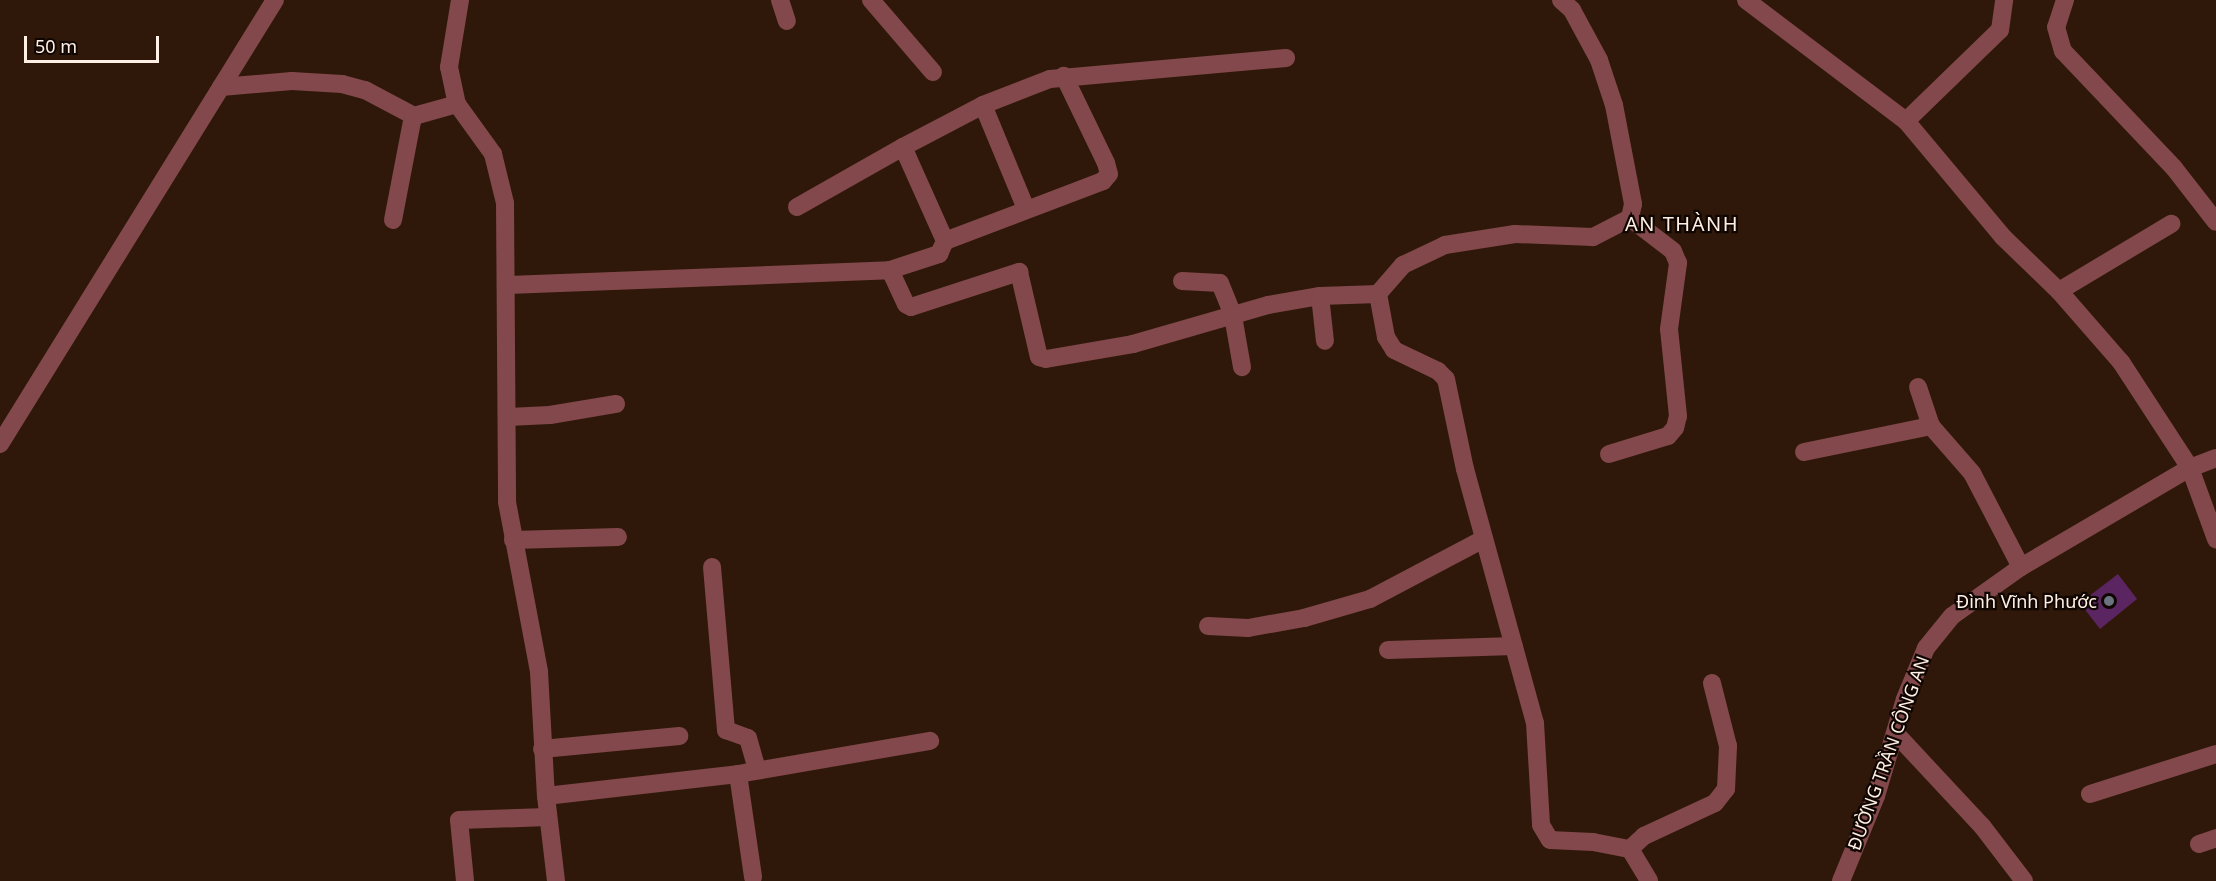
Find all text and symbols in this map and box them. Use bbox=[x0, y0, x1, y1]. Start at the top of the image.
scale bar bbox=[27, 24, 162, 62]
text: 50 m bbox=[35, 34, 77, 58]
district label: AN THÀNH bbox=[1625, 211, 1739, 235]
place label: Đình Vĩnh Phước bbox=[1956, 590, 2097, 612]
marker: Đình Vĩnh Phước bbox=[2102, 594, 2116, 608]
street label: ĐƯỜNG TRẦN CÔNG AN bbox=[1843, 653, 1933, 853]

